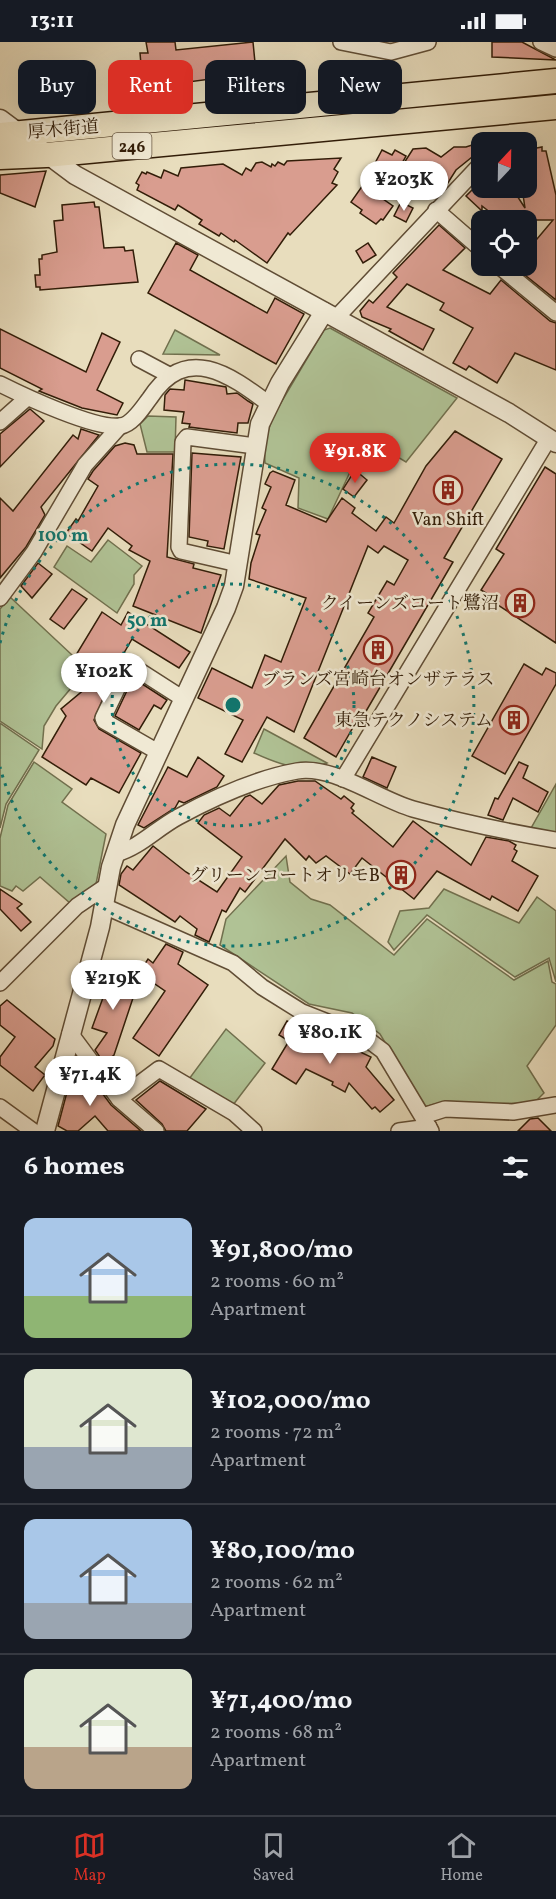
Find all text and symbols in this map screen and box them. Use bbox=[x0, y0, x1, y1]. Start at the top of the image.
text: 13:11 bbox=[30, 6, 74, 37]
chip: Buy bbox=[18, 60, 96, 114]
chip: Rent bbox=[108, 60, 193, 114]
chip: Filters bbox=[205, 60, 306, 114]
chip: New bbox=[318, 60, 402, 114]
street label: 厚木街道 bbox=[26, 115, 100, 146]
north arrow bbox=[471, 132, 537, 198]
map controls bbox=[471, 132, 537, 276]
road number: 246 bbox=[112, 133, 152, 159]
pin: ¥203K bbox=[362, 161, 446, 212]
text: ¥203K bbox=[374, 166, 434, 194]
button: locate bbox=[471, 210, 537, 276]
pin: ¥91.8K bbox=[306, 433, 404, 484]
text: ¥91.8K bbox=[324, 438, 386, 466]
building icon: Van Shift bbox=[432, 474, 464, 506]
place label: Van Shift bbox=[412, 508, 484, 533]
text: 100 m bbox=[38, 524, 88, 549]
building icon: クイーンズコート鷺沼 bbox=[504, 587, 536, 619]
place label: クイーンズコート鷺沼 bbox=[321, 592, 499, 617]
text: 50 m bbox=[127, 609, 167, 634]
building icon: ブランズ宮崎台オンザテラス bbox=[362, 634, 394, 666]
pin: ¥102K bbox=[62, 653, 146, 704]
text: ¥102K bbox=[75, 658, 133, 686]
place label: ブランズ宮崎台オンザテラス bbox=[262, 668, 494, 693]
centre of rings bbox=[223, 695, 243, 715]
building icon: 東急テクノシステム bbox=[498, 704, 530, 736]
place label: 東急テクノシステム bbox=[335, 709, 493, 734]
building icon: グリーンコートオリモB bbox=[385, 859, 417, 891]
place label: グリーンコートオリモB bbox=[190, 864, 380, 889]
pin: ¥219K bbox=[71, 960, 155, 1011]
text: ¥219K bbox=[85, 965, 141, 993]
pin: ¥80.1K bbox=[281, 1014, 379, 1065]
text: ¥80.1K bbox=[298, 1019, 362, 1047]
pin: ¥71.4K bbox=[41, 1056, 139, 1107]
text: ¥71.4K bbox=[59, 1061, 121, 1089]
text: 6 homes bbox=[24, 1149, 125, 1185]
icon: filters bbox=[499, 1151, 532, 1184]
text: ¥91,800/mo bbox=[210, 1232, 353, 1268]
icon: home bbox=[72, 1242, 144, 1314]
text: 2 rooms · 60 m² bbox=[210, 1268, 344, 1296]
text: Apartment bbox=[210, 1296, 306, 1324]
text: ¥102,000/mo bbox=[210, 1383, 371, 1419]
icon: home bbox=[72, 1393, 144, 1465]
text: 2 rooms · 72 m² bbox=[210, 1419, 342, 1447]
text: Apartment bbox=[210, 1447, 306, 1475]
text: ¥80,100/mo bbox=[210, 1533, 355, 1569]
icon: home bbox=[72, 1543, 144, 1615]
text: 2 rooms · 62 m² bbox=[210, 1569, 343, 1597]
text: Apartment bbox=[210, 1597, 306, 1625]
text: ¥71,400/mo bbox=[210, 1683, 352, 1719]
icon: home bbox=[72, 1693, 144, 1765]
text: 2 rooms · 68 m² bbox=[210, 1719, 342, 1747]
text: Apartment bbox=[210, 1747, 306, 1775]
tab: Map bbox=[73, 1829, 106, 1887]
tab: Saved bbox=[253, 1829, 294, 1887]
tab: Home bbox=[440, 1829, 483, 1887]

